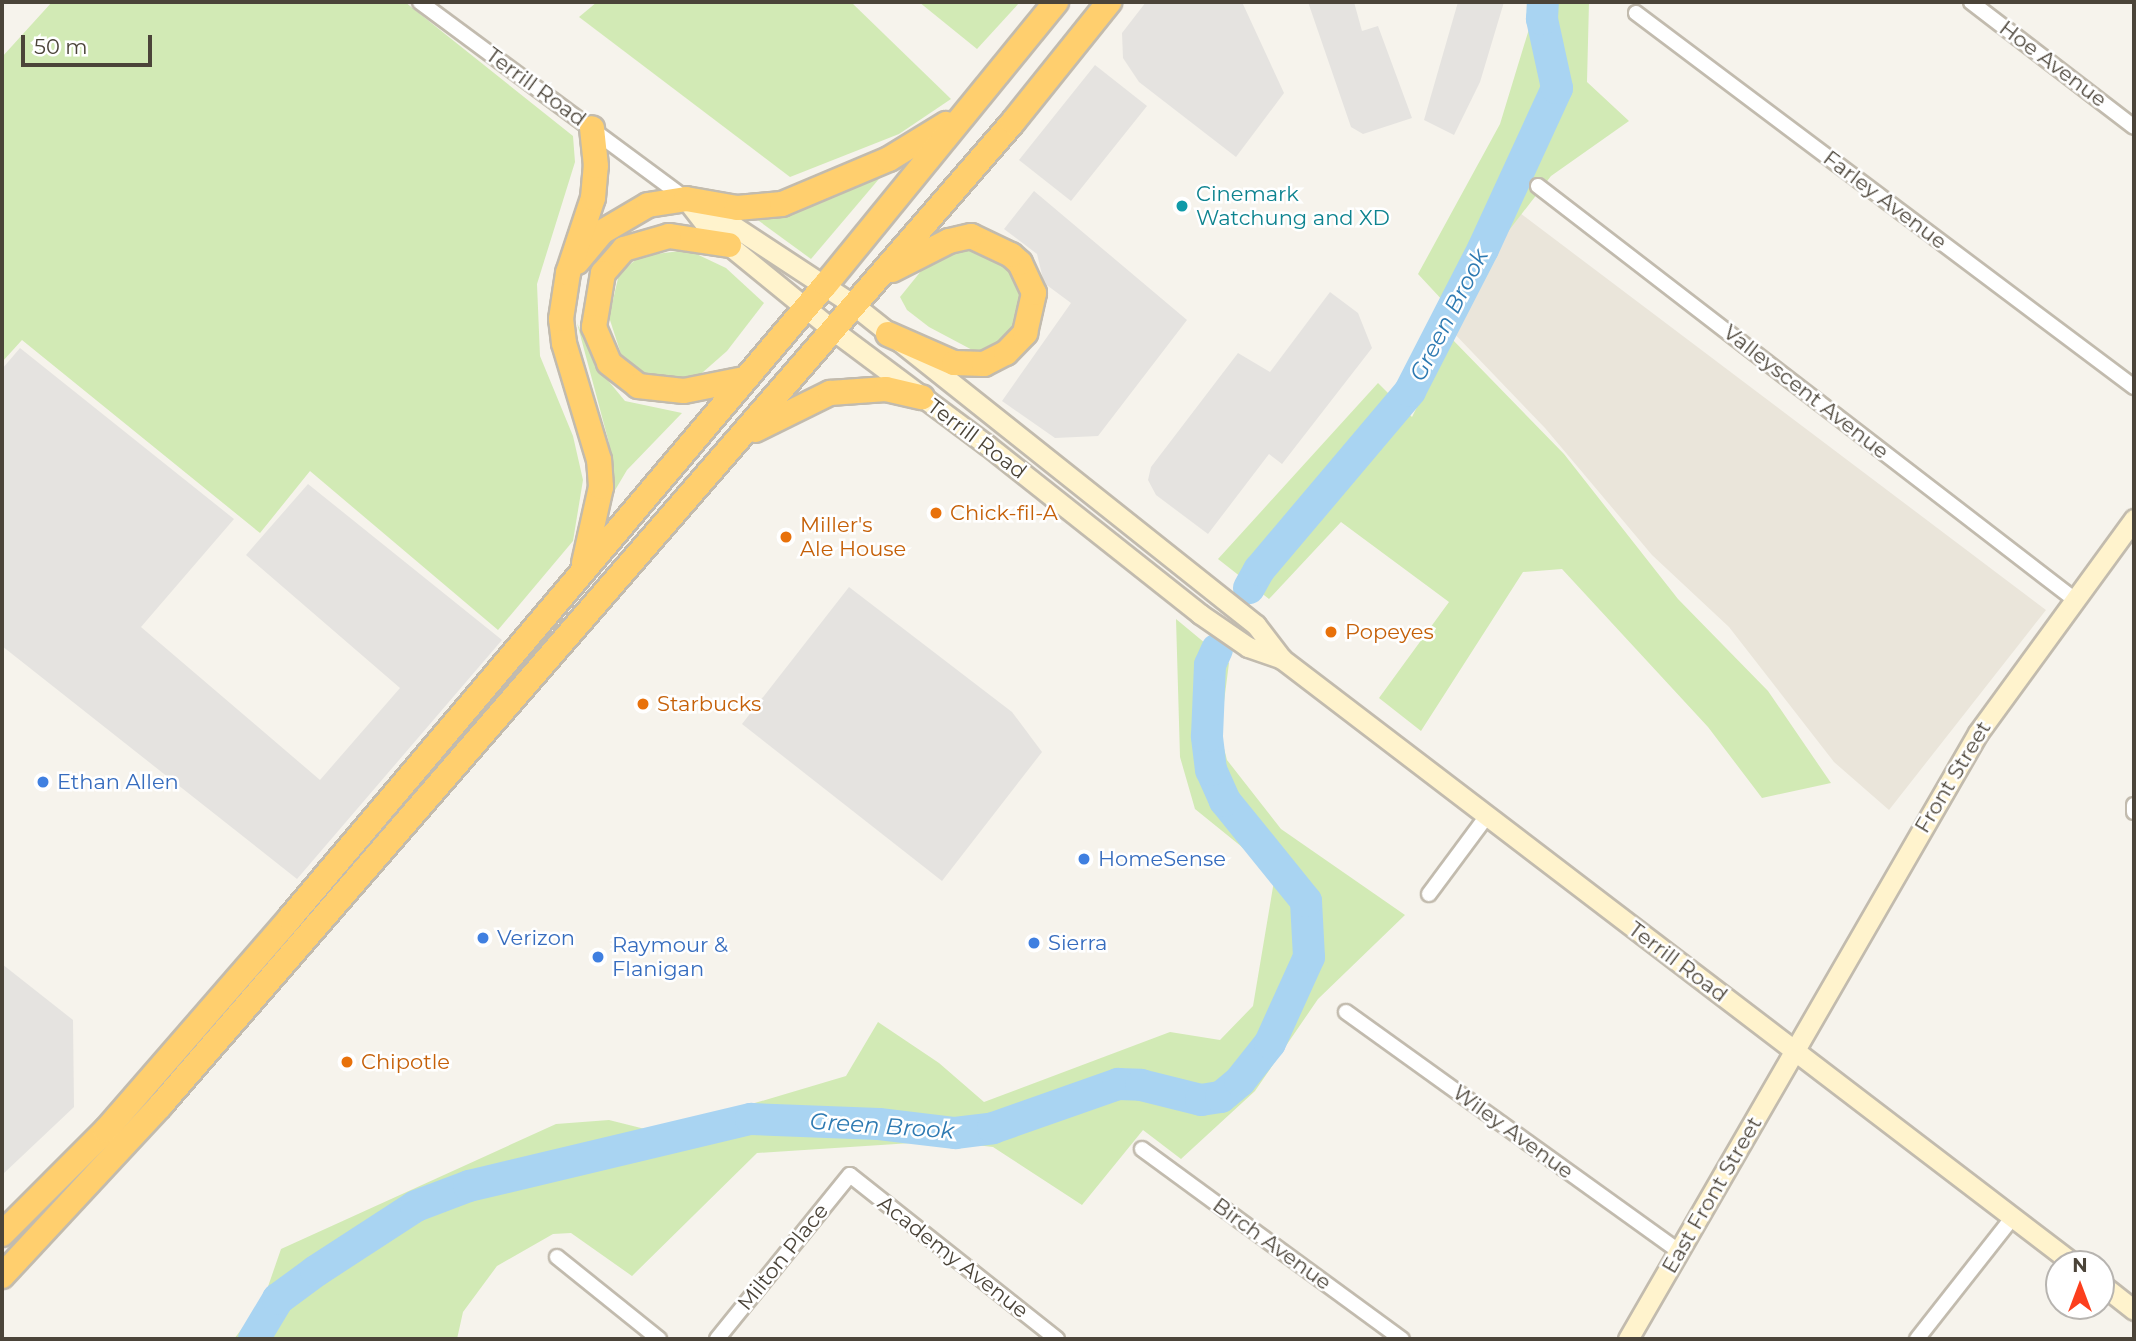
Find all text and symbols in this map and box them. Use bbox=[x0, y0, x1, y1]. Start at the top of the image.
street label: Hoe Avenue bbox=[1994, 16, 2112, 112]
scale bar bbox=[24, 21, 156, 65]
text: 50 m bbox=[34, 34, 88, 59]
street label: Terrill Road bbox=[481, 42, 591, 132]
street label: Farley Avenue bbox=[1818, 145, 1952, 255]
place label: Cinemark Watchung and XD bbox=[1196, 181, 1390, 231]
marker: Cinemark Watchung and XD bbox=[1174, 198, 1190, 214]
water label: Green Brook bbox=[1404, 244, 1494, 386]
street label: Valleyscent Avenue bbox=[1718, 320, 1894, 464]
street label: Terrill Road bbox=[923, 394, 1031, 484]
place label: Chick-fil-A bbox=[950, 500, 1058, 526]
marker: Chick-fil-A bbox=[928, 505, 944, 521]
place label: Miller's Ale House bbox=[800, 512, 906, 562]
marker: Miller's Ale House bbox=[778, 529, 794, 545]
place label: Popeyes bbox=[1345, 619, 1434, 645]
marker: Popeyes bbox=[1323, 624, 1339, 640]
place label: Starbucks bbox=[657, 691, 761, 717]
marker: Starbucks bbox=[635, 696, 651, 712]
street label: Front Street bbox=[1910, 716, 1996, 838]
place label: Ethan Allen bbox=[57, 769, 179, 795]
marker: Ethan Allen bbox=[35, 774, 51, 790]
place label: HomeSense bbox=[1098, 846, 1226, 872]
marker: HomeSense bbox=[1076, 851, 1092, 867]
street label: Terrill Road bbox=[1624, 917, 1732, 1007]
place label: Verizon bbox=[497, 925, 575, 951]
marker: Verizon bbox=[475, 930, 491, 946]
place label: Sierra bbox=[1048, 930, 1107, 956]
place label: Raymour & Flanigan bbox=[612, 932, 728, 982]
marker: Sierra bbox=[1026, 935, 1042, 951]
marker: Raymour & Flanigan bbox=[590, 949, 606, 965]
place label: Chipotle bbox=[361, 1049, 450, 1075]
marker: Chipotle bbox=[339, 1054, 355, 1070]
street label: Wiley Avenue bbox=[1448, 1080, 1578, 1184]
water label: Green Brook bbox=[809, 1107, 955, 1145]
street label: East Front Street bbox=[1657, 1112, 1767, 1278]
street label: Academy Avenue bbox=[873, 1190, 1033, 1324]
street label: Birch Avenue bbox=[1208, 1193, 1336, 1295]
street label: Milton Place bbox=[732, 1199, 834, 1315]
north arrow bbox=[2045, 1250, 2115, 1320]
text: N bbox=[2072, 1254, 2088, 1277]

